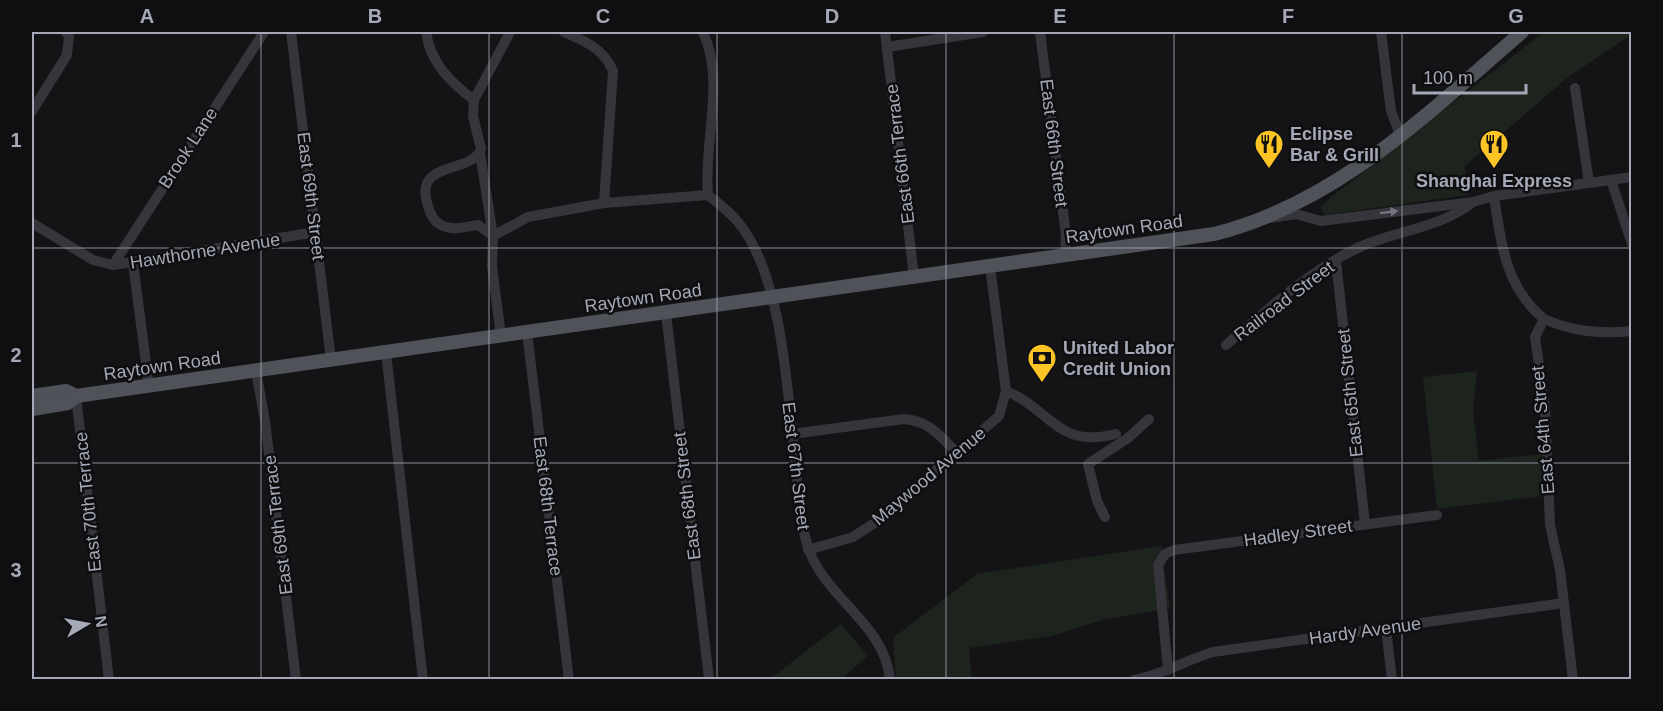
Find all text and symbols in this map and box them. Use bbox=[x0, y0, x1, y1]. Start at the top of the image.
text: A bbox=[140, 5, 154, 27]
text: B bbox=[368, 5, 382, 27]
text: C bbox=[596, 5, 610, 27]
text: D bbox=[825, 5, 839, 27]
text: E bbox=[1053, 5, 1067, 27]
text: F bbox=[1282, 5, 1294, 27]
text: G bbox=[1508, 5, 1524, 27]
scale bar bbox=[1414, 57, 1526, 95]
text: 100 m bbox=[1423, 68, 1473, 88]
street label: East 66th Street bbox=[1036, 78, 1072, 208]
street label: East 66th Terrace bbox=[881, 83, 919, 225]
street label: Brook Lane bbox=[155, 104, 221, 192]
place label: Eclipse Bar & Grill bbox=[1290, 124, 1379, 165]
restaurant icon: Eclipse Bar & Grill bbox=[1253, 128, 1285, 170]
restaurant icon: Shanghai Express bbox=[1478, 128, 1510, 170]
text: 1 bbox=[10, 129, 22, 151]
street label: East 69th Street bbox=[293, 131, 329, 261]
place label: Shanghai Express bbox=[1416, 171, 1572, 191]
one-way arrow bbox=[1379, 208, 1398, 217]
street label: Raytown Road bbox=[1064, 211, 1184, 247]
street label: Hawthorne Avenue bbox=[128, 229, 282, 273]
street label: Railroad Street bbox=[1230, 257, 1338, 345]
street label: Raytown Road bbox=[583, 280, 703, 316]
street label: East 65th Street bbox=[1333, 328, 1367, 458]
place label: United Labor Credit Union bbox=[1063, 338, 1174, 379]
bank icon: United Labor Credit Union bbox=[1026, 342, 1058, 384]
text: 2 bbox=[10, 344, 22, 366]
street label: Raytown Road bbox=[102, 348, 222, 384]
street label: East 64th Street bbox=[1527, 365, 1559, 495]
street label: East 67th Street bbox=[778, 401, 814, 531]
street label: Maywood Avenue bbox=[868, 423, 990, 529]
street label: East 70th Terrace bbox=[71, 431, 105, 573]
street label: East 68th Street bbox=[669, 431, 705, 561]
street label: East 68th Terrace bbox=[529, 435, 567, 577]
street label: East 69th Terrace bbox=[259, 454, 297, 596]
street label: Hadley Street bbox=[1243, 516, 1353, 550]
text: 3 bbox=[10, 559, 22, 581]
north arrow bbox=[57, 594, 117, 654]
street label: Hardy Avenue bbox=[1308, 613, 1422, 649]
text: N bbox=[92, 614, 111, 629]

